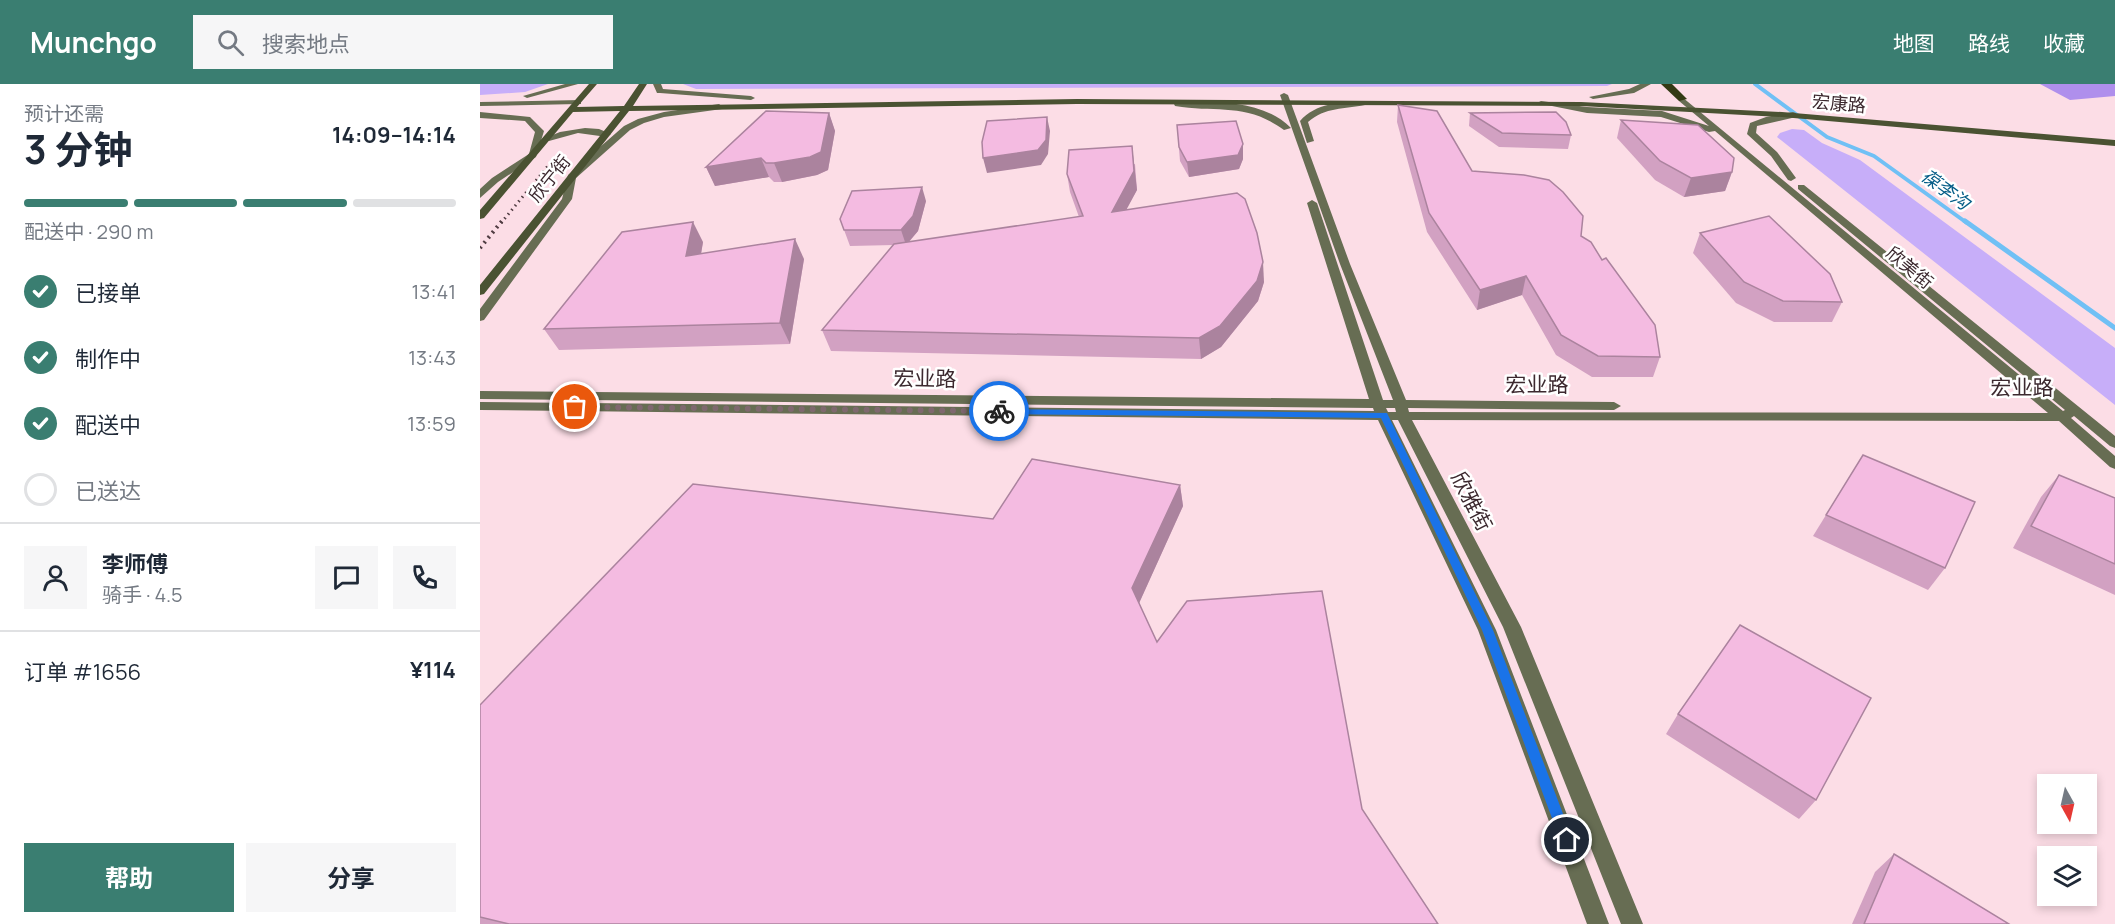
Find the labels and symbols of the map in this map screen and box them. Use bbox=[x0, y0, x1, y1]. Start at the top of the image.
street label: 宏康路 bbox=[1811, 89, 1867, 117]
street label: 欣宁街 bbox=[523, 149, 575, 207]
water label: 葆李沟 bbox=[1917, 163, 1977, 216]
street label: 欣美街 bbox=[1882, 240, 1938, 294]
street label: 宏业路 bbox=[893, 363, 957, 393]
street label: 宏业路 bbox=[1506, 370, 1569, 398]
street label: 宏业路 bbox=[1991, 373, 2054, 401]
pin bbox=[549, 381, 600, 432]
courier bbox=[969, 381, 1029, 441]
street label: 欣雅街 bbox=[1445, 467, 1499, 535]
north arrow bbox=[2037, 774, 2097, 834]
pin bbox=[1541, 814, 1592, 865]

